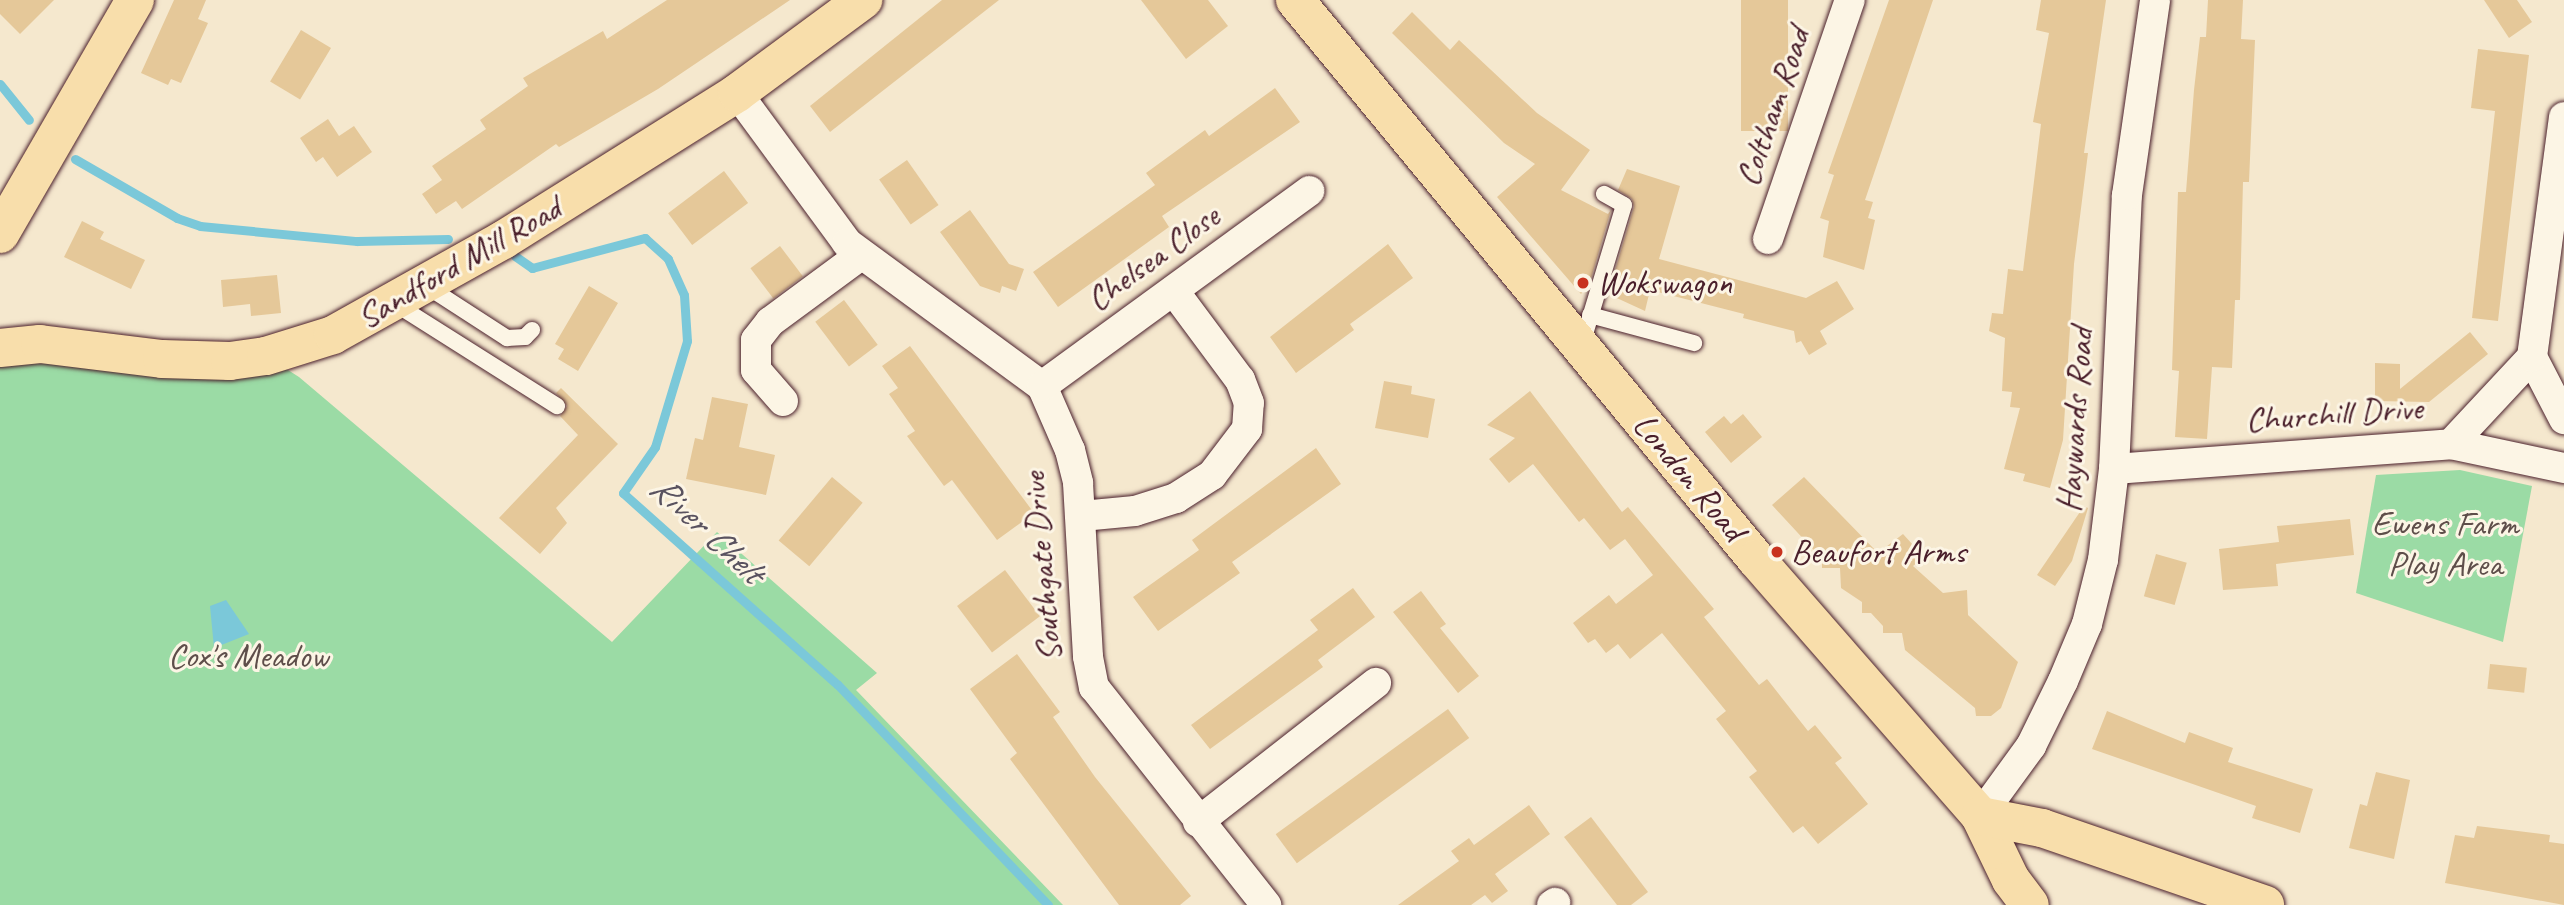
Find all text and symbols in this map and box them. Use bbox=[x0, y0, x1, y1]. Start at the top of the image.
street label: Coltham Road bbox=[1727, 23, 1819, 191]
street label: Sandford Mill Road bbox=[349, 187, 569, 339]
street label: Chelsea Close bbox=[1078, 196, 1228, 320]
place label: Wokswagon bbox=[1597, 262, 1732, 304]
marker: Wokswagon bbox=[1575, 275, 1591, 291]
street label: Haywards Road bbox=[2048, 327, 2102, 513]
street label: Churchill Drive bbox=[2244, 387, 2424, 441]
street label: London Road bbox=[1624, 405, 1754, 549]
water label: River Chelt bbox=[641, 465, 773, 593]
street label: Southgate Drive bbox=[1013, 470, 1071, 664]
park label: Ewens Farm Play Area bbox=[2371, 503, 2519, 585]
place label: Beaufort Arms bbox=[1791, 531, 1966, 573]
marker: Beaufort Arms bbox=[1769, 544, 1785, 560]
park label: Cox's Meadow bbox=[168, 635, 328, 677]

